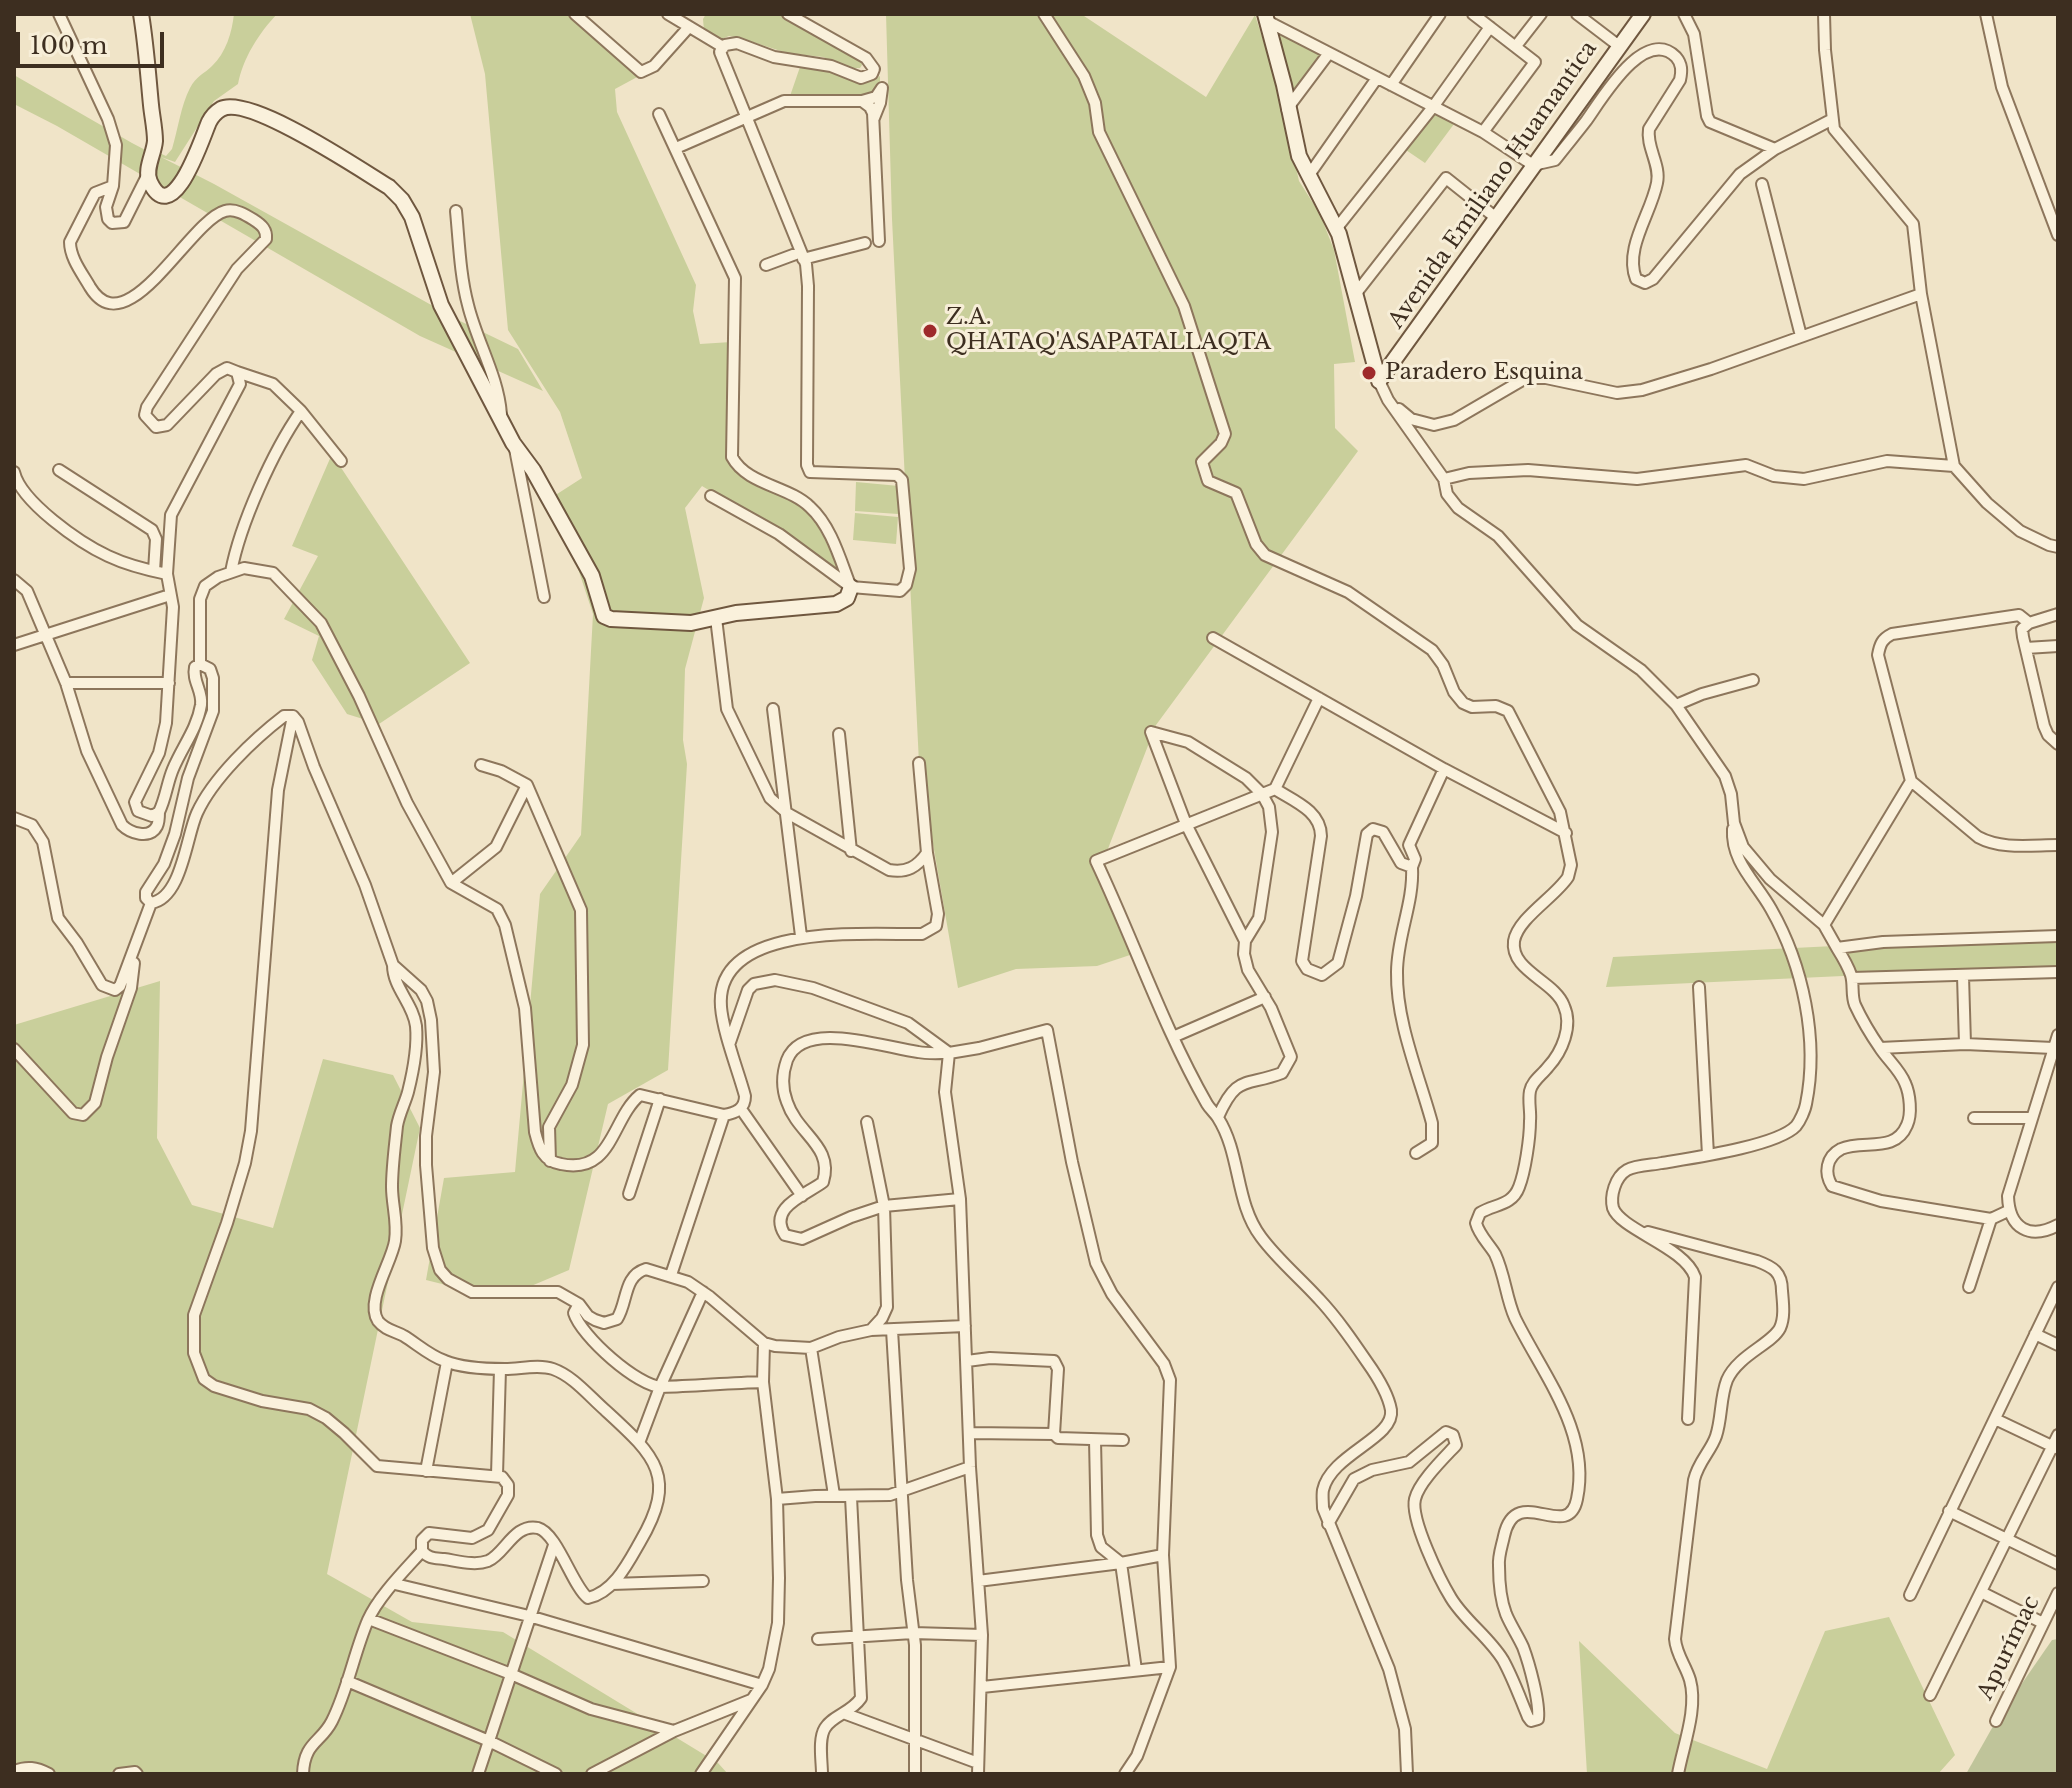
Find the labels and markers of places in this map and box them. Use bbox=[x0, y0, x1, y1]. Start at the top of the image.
place label: Z.A. QHATAQ'ASAPATALLAQTA bbox=[946, 305, 1271, 356]
marker: Z.A. QHATAQ'ASAPATALLAQTA bbox=[921, 322, 939, 340]
place label: Paradero Esquina bbox=[1385, 360, 1583, 386]
marker: Paradero Esquina bbox=[1360, 364, 1378, 382]

